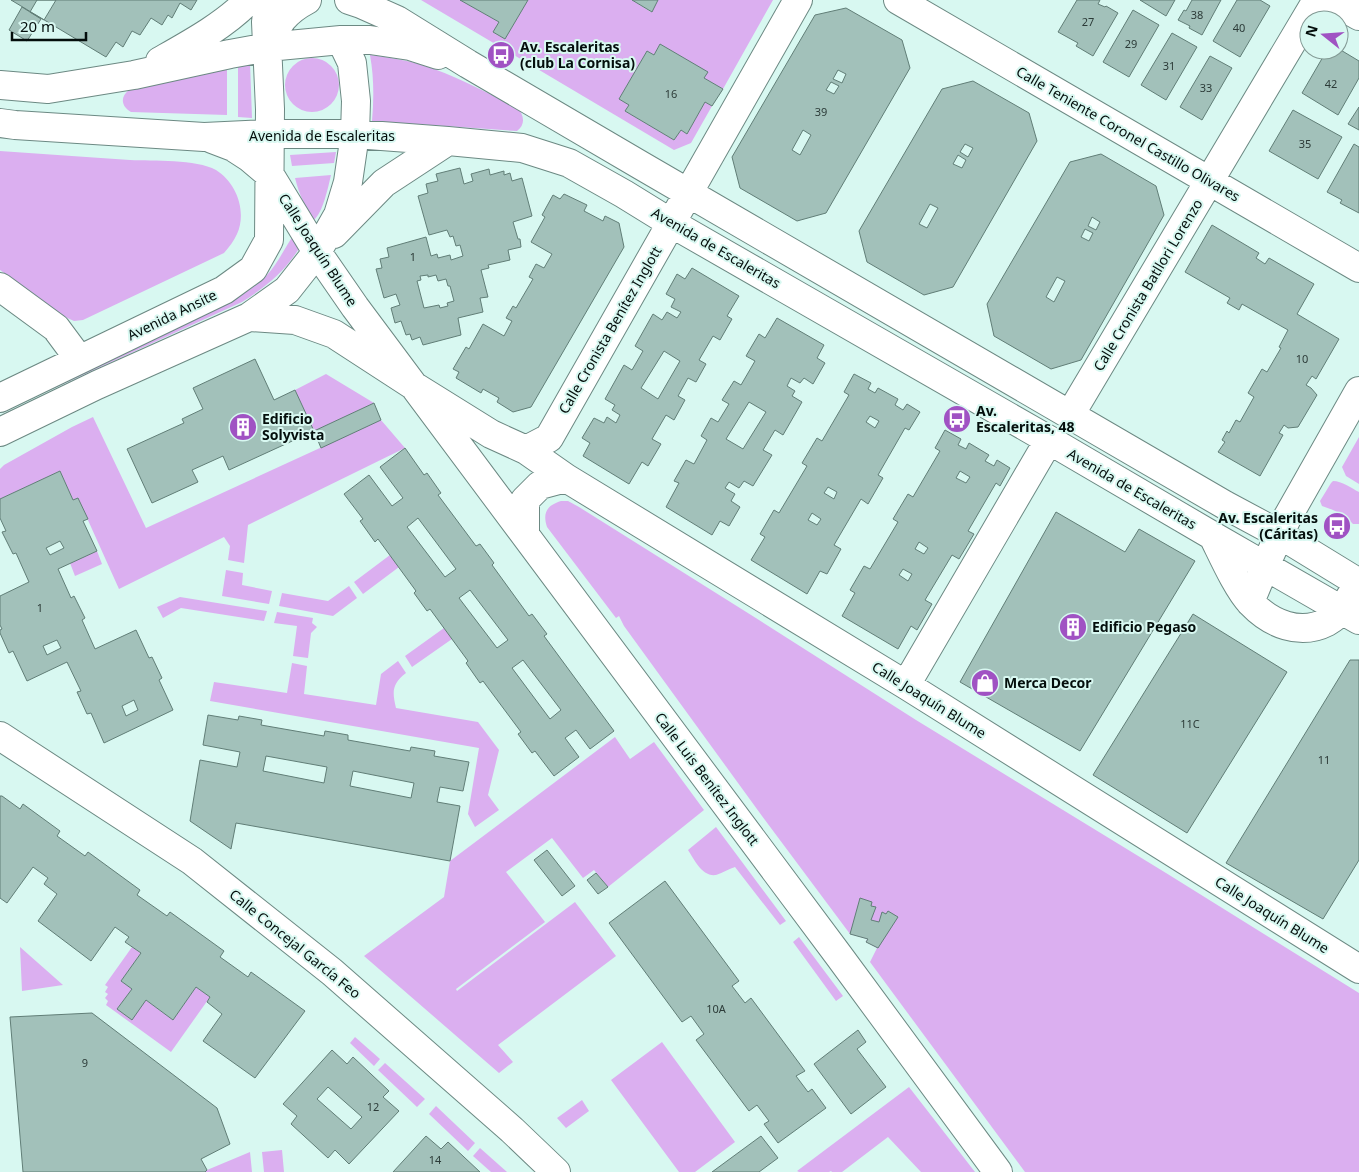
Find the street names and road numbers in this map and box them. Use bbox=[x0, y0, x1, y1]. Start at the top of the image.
street label: Calle Teniente Coronel Castillo Olivares bbox=[1013, 62, 1244, 206]
street label: Avenida de Escaleritas bbox=[249, 126, 395, 145]
street label: Calle Joaquín Blume bbox=[275, 190, 362, 310]
street label: Calle Cronista Batllori Lorenzo bbox=[1089, 195, 1207, 374]
street label: Avenida de Escaleritas bbox=[648, 203, 784, 292]
street label: Calle Cronista Benítez Inglott bbox=[554, 243, 665, 417]
street label: Avenida Ansite bbox=[124, 285, 220, 344]
street label: Avenida de Escaleritas bbox=[1064, 444, 1200, 533]
street label: Calle Joaquín Blume bbox=[869, 657, 990, 742]
street label: Calle Luis Benítez Inglott bbox=[651, 708, 764, 849]
street label: Calle Joaquín Blume bbox=[1212, 872, 1333, 957]
street label: Calle Concejal García Feo bbox=[226, 885, 365, 1003]

